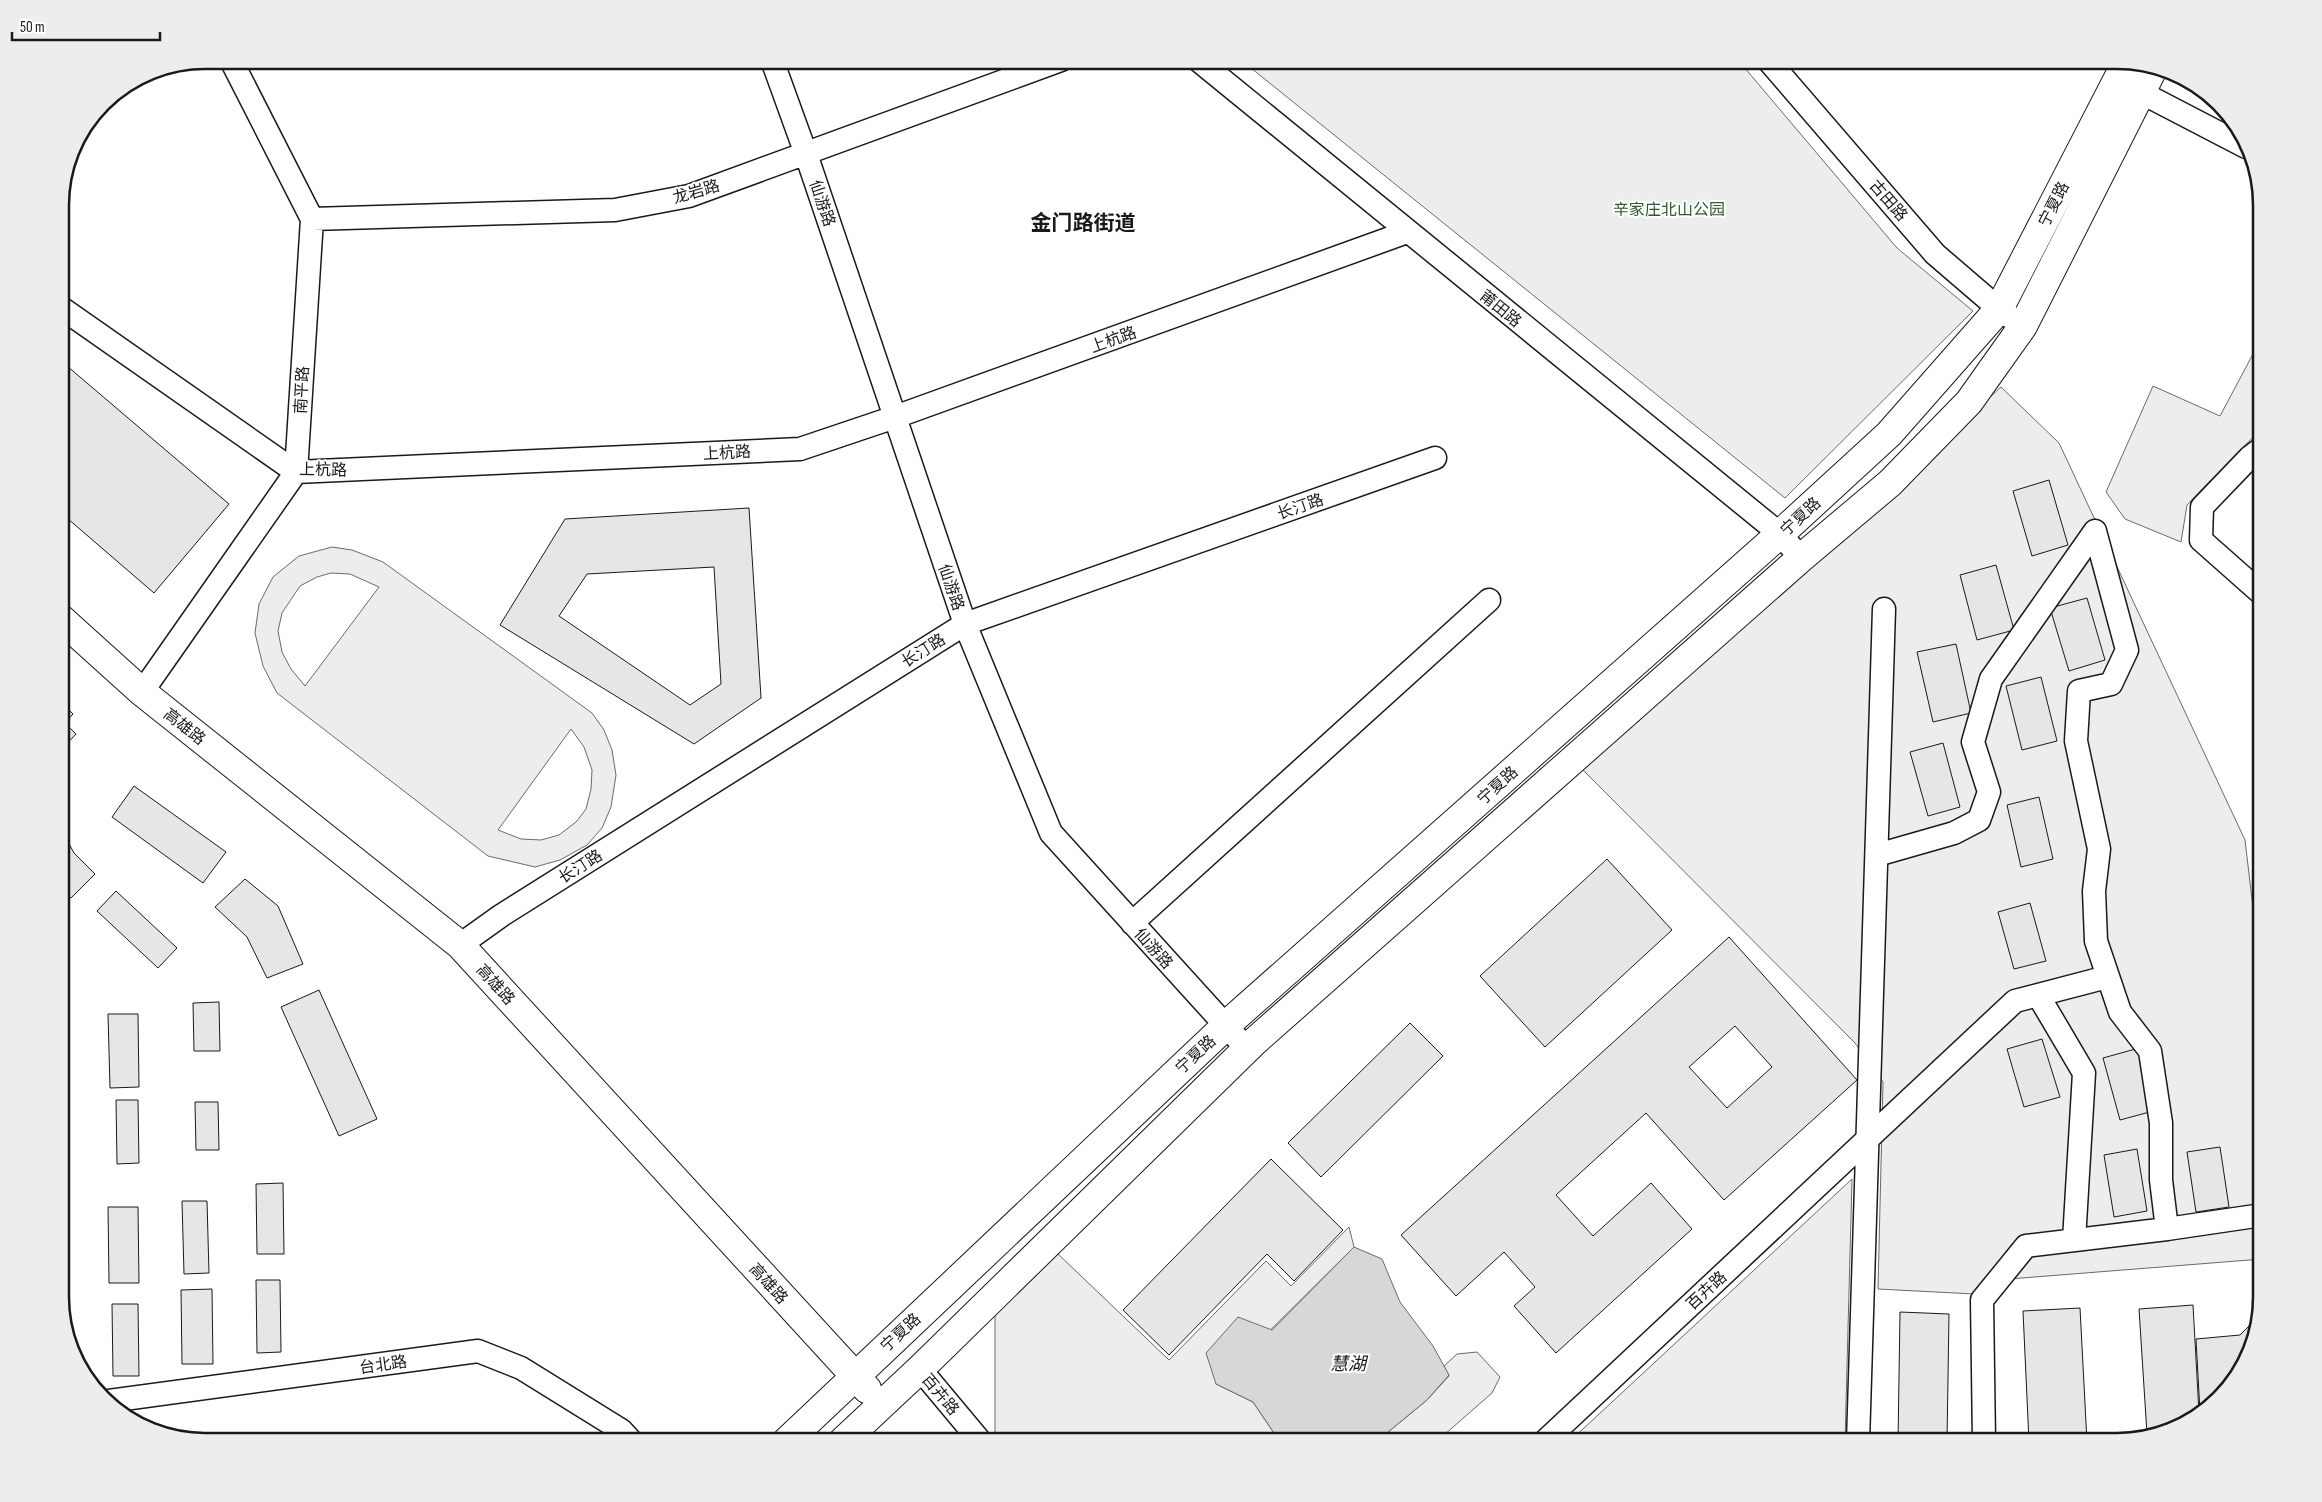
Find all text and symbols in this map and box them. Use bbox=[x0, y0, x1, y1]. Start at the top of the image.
scale bar bbox=[12, 10, 160, 42]
text: 50 m bbox=[20, 18, 45, 37]
street label: 龙岩路 bbox=[671, 177, 722, 208]
street label: 古田路 bbox=[1865, 177, 1911, 225]
street label: 仙游路 bbox=[805, 178, 838, 229]
street label: 宁夏路 bbox=[2035, 179, 2074, 230]
park label: 辛家庄北山公园 bbox=[1613, 201, 1725, 220]
district label: 金门路街道 bbox=[1031, 211, 1136, 236]
street label: 莆田路 bbox=[1475, 287, 1525, 332]
street label: 上杭路 bbox=[1088, 323, 1139, 358]
street label: 南平路 bbox=[292, 366, 313, 415]
street label: 上杭路 bbox=[703, 443, 752, 464]
street label: 上杭路 bbox=[299, 461, 347, 480]
street label: 长汀路 bbox=[1275, 491, 1326, 524]
street label: 宁夏路 bbox=[1777, 494, 1825, 540]
street label: 仙游路 bbox=[934, 562, 967, 613]
street label: 长汀路 bbox=[898, 630, 949, 672]
street label: 高雄路 bbox=[159, 705, 209, 749]
street label: 宁夏路 bbox=[1474, 763, 1522, 809]
street label: 长汀路 bbox=[555, 846, 606, 888]
street label: 仙游路 bbox=[1130, 925, 1176, 973]
street label: 高雄路 bbox=[472, 961, 518, 1009]
street label: 宁夏路 bbox=[1172, 1032, 1220, 1078]
street label: 高雄路 bbox=[745, 1260, 791, 1308]
street label: 百卉路 bbox=[1683, 1268, 1731, 1314]
street label: 宁夏路 bbox=[877, 1310, 925, 1356]
street label: 台北路 bbox=[358, 1353, 408, 1378]
water label: 慧湖 bbox=[1330, 1354, 1369, 1375]
street label: 百卉路 bbox=[917, 1370, 963, 1419]

